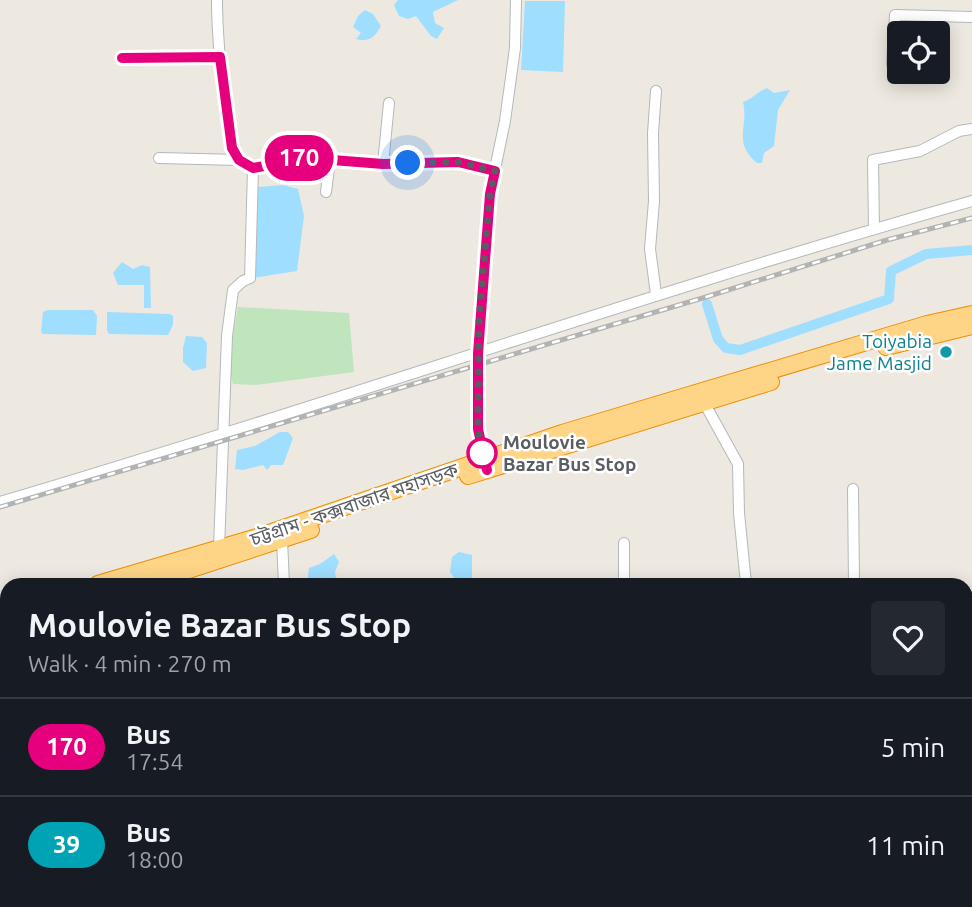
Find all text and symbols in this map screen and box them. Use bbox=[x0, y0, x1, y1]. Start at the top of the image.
map controls bbox=[887, 21, 950, 84]
button: locate bbox=[887, 21, 950, 84]
line badge: 170 bbox=[259, 135, 339, 181]
text: 170 bbox=[279, 144, 319, 171]
your location bbox=[390, 145, 425, 180]
place label: Toiyabia Jame Masjid bbox=[827, 330, 932, 374]
marker: Toiyabia Jame Masjid bbox=[938, 344, 954, 360]
place label: Moulovie Bazar Bus Stop bbox=[503, 431, 636, 475]
marker: Moulovie Bazar Bus Stop bbox=[467, 438, 497, 468]
street label: চট্টগ্রাম - কক্সবাজার মহাসড়ক bbox=[246, 458, 461, 550]
button: heart bbox=[871, 601, 945, 675]
text: Moulovie Bazar Bus Stop bbox=[28, 606, 411, 643]
text: Walk · 4 min · 270 m bbox=[28, 651, 232, 676]
text: Bus bbox=[126, 720, 171, 749]
text: 170 bbox=[46, 733, 87, 760]
text: 5 min bbox=[881, 733, 945, 762]
text: 17:54 bbox=[126, 749, 184, 774]
text: Bus bbox=[126, 818, 171, 847]
text: 39 bbox=[53, 831, 80, 858]
text: 11 min bbox=[866, 831, 945, 860]
text: 18:00 bbox=[126, 847, 184, 872]

